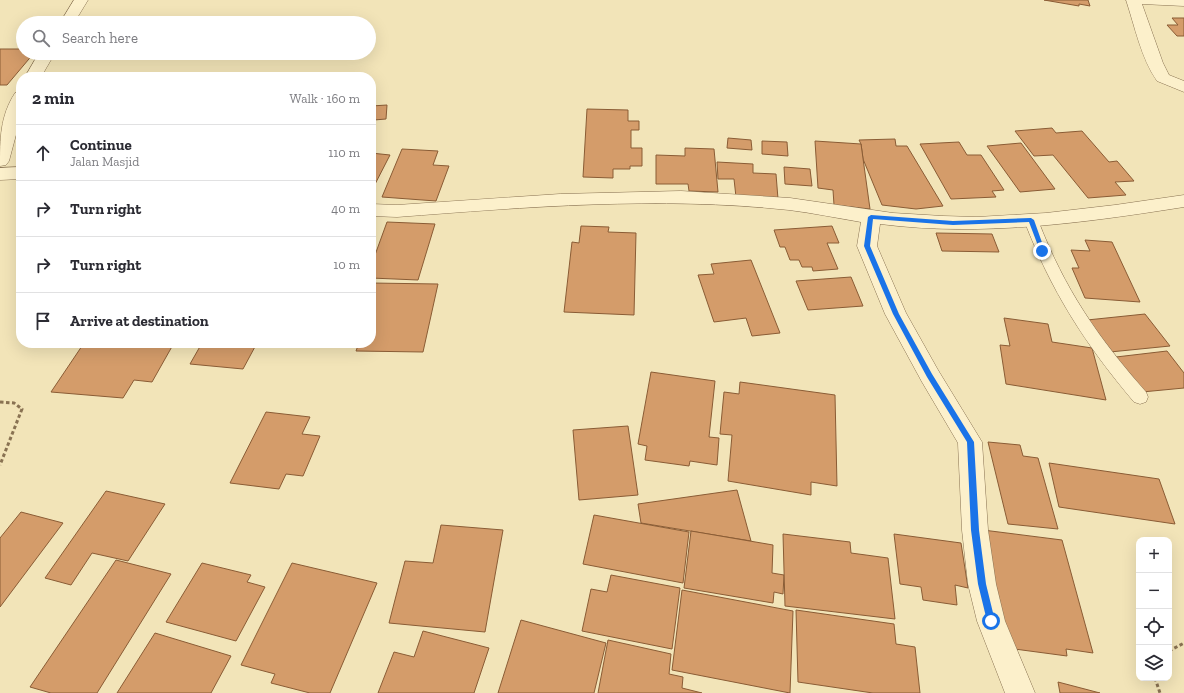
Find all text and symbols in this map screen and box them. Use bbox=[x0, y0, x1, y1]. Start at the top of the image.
search box bbox=[16, 16, 376, 60]
icon: search bbox=[30, 27, 52, 49]
text: Search here bbox=[62, 29, 138, 47]
text: 2 min bbox=[32, 88, 74, 108]
text: Walk · 160 m bbox=[290, 91, 360, 106]
text: Continue bbox=[70, 136, 132, 154]
icon: ahead bbox=[32, 142, 54, 164]
text: 110 m bbox=[328, 145, 360, 160]
text: Jalan Masjid bbox=[70, 154, 139, 169]
icon: right bbox=[32, 198, 54, 220]
text: Turn right bbox=[70, 200, 141, 218]
text: 40 m bbox=[331, 201, 360, 216]
route end bbox=[1033, 242, 1051, 260]
icon: right bbox=[32, 254, 54, 276]
text: Turn right bbox=[70, 256, 141, 274]
text: 10 m bbox=[333, 257, 360, 272]
icon: arrive bbox=[32, 310, 54, 332]
text: Arrive at destination bbox=[70, 312, 209, 330]
map controls bbox=[1136, 537, 1172, 681]
button: + bbox=[1136, 537, 1172, 573]
button: − bbox=[1136, 573, 1172, 609]
button: locate bbox=[1136, 609, 1172, 645]
route start bbox=[982, 612, 1000, 630]
button: layers bbox=[1136, 645, 1172, 681]

